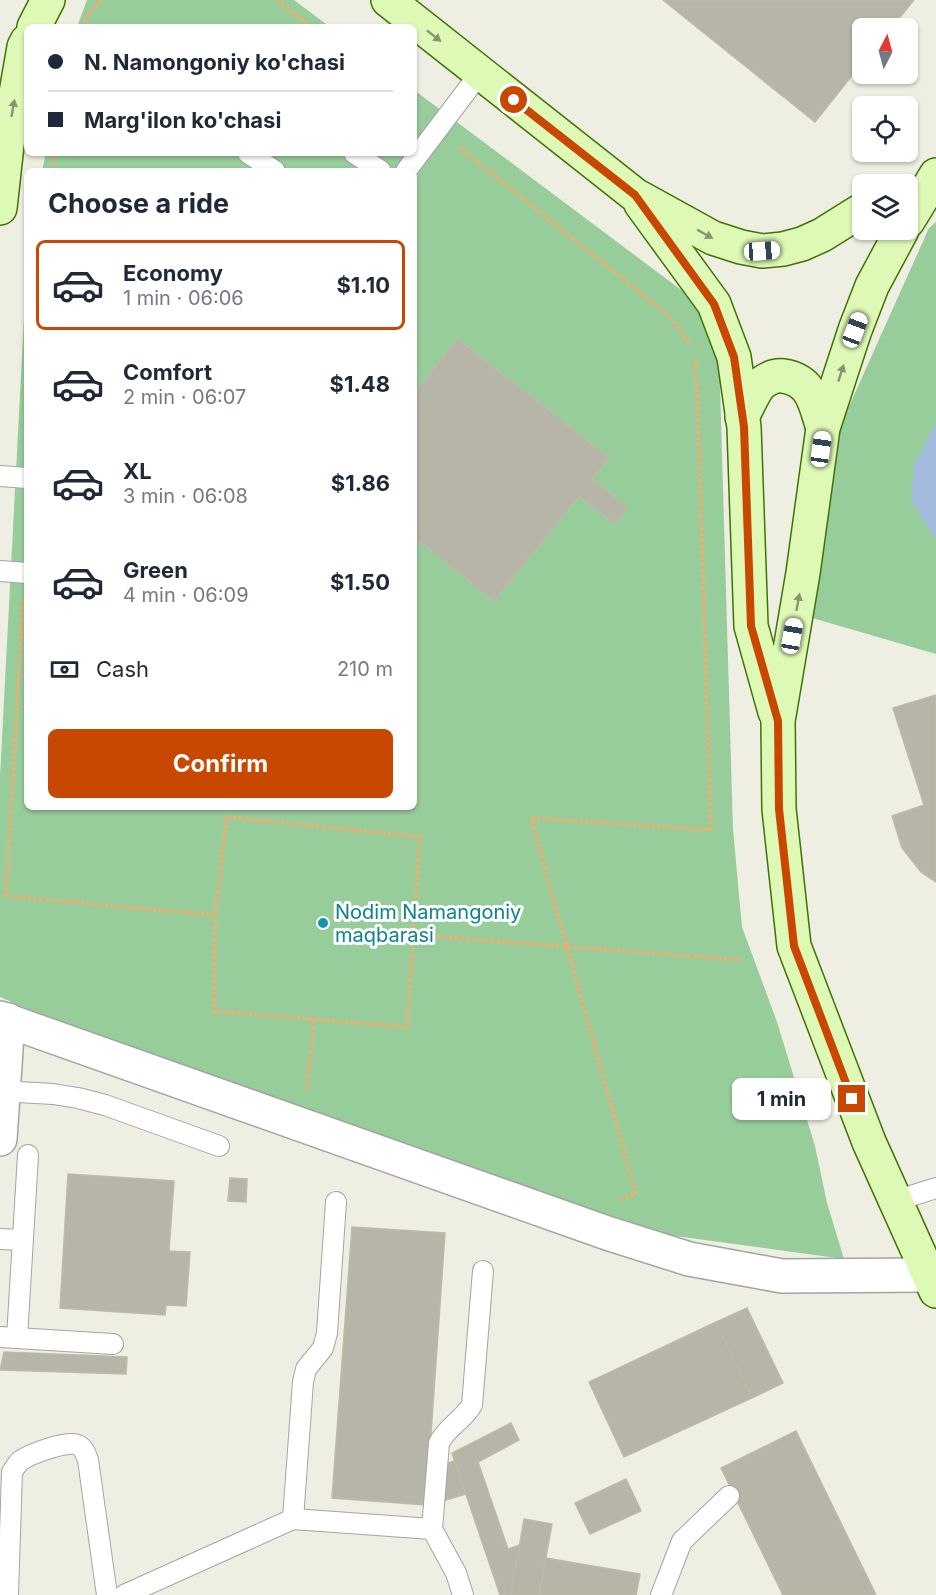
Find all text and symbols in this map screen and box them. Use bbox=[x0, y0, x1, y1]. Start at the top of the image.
north arrow bbox=[852, 18, 918, 84]
map controls bbox=[852, 18, 918, 240]
one-way arrow bbox=[426, 30, 442, 43]
text: N. Namongoniy ko'chasi bbox=[84, 49, 345, 75]
route start bbox=[500, 86, 527, 113]
button: locate bbox=[852, 96, 918, 162]
one-way arrow bbox=[9, 99, 18, 118]
text: Marg'ilon ko'chasi bbox=[84, 107, 281, 133]
button: layers bbox=[852, 174, 918, 240]
text: Choose a ride bbox=[48, 187, 229, 220]
one-way arrow bbox=[696, 229, 713, 239]
car bbox=[743, 241, 781, 261]
icon: car bbox=[51, 258, 105, 312]
text: Economy bbox=[123, 260, 223, 286]
text: $1.10 bbox=[336, 272, 390, 298]
text: 1 min · 06:06 bbox=[123, 286, 244, 310]
car bbox=[840, 310, 870, 350]
icon: car bbox=[51, 357, 105, 411]
text: Comfort bbox=[123, 359, 212, 385]
one-way arrow bbox=[837, 364, 846, 382]
text: $1.48 bbox=[330, 371, 390, 397]
text: 2 min · 06:07 bbox=[123, 385, 246, 409]
car bbox=[810, 430, 832, 468]
icon: car bbox=[51, 456, 105, 510]
text: XL bbox=[123, 458, 152, 484]
text: $1.86 bbox=[331, 470, 390, 496]
text: 3 min · 06:08 bbox=[123, 484, 248, 508]
icon: car bbox=[51, 555, 105, 609]
text: Green bbox=[123, 557, 188, 583]
text: $1.50 bbox=[330, 569, 390, 595]
text: 4 min · 06:09 bbox=[123, 583, 249, 607]
one-way arrow bbox=[794, 592, 803, 611]
car bbox=[780, 617, 804, 655]
icon: cash bbox=[48, 653, 81, 686]
text: Cash bbox=[96, 656, 149, 682]
text: 210 m bbox=[337, 657, 393, 681]
button: Confirm bbox=[48, 729, 393, 798]
place label: Nodim Namangoniy maqbarasi bbox=[335, 900, 521, 947]
marker: Nodim Namangoniy maqbarasi bbox=[316, 916, 330, 930]
callout: 1 min bbox=[732, 1078, 831, 1120]
route end bbox=[838, 1085, 865, 1112]
text: 1 min bbox=[757, 1087, 806, 1111]

